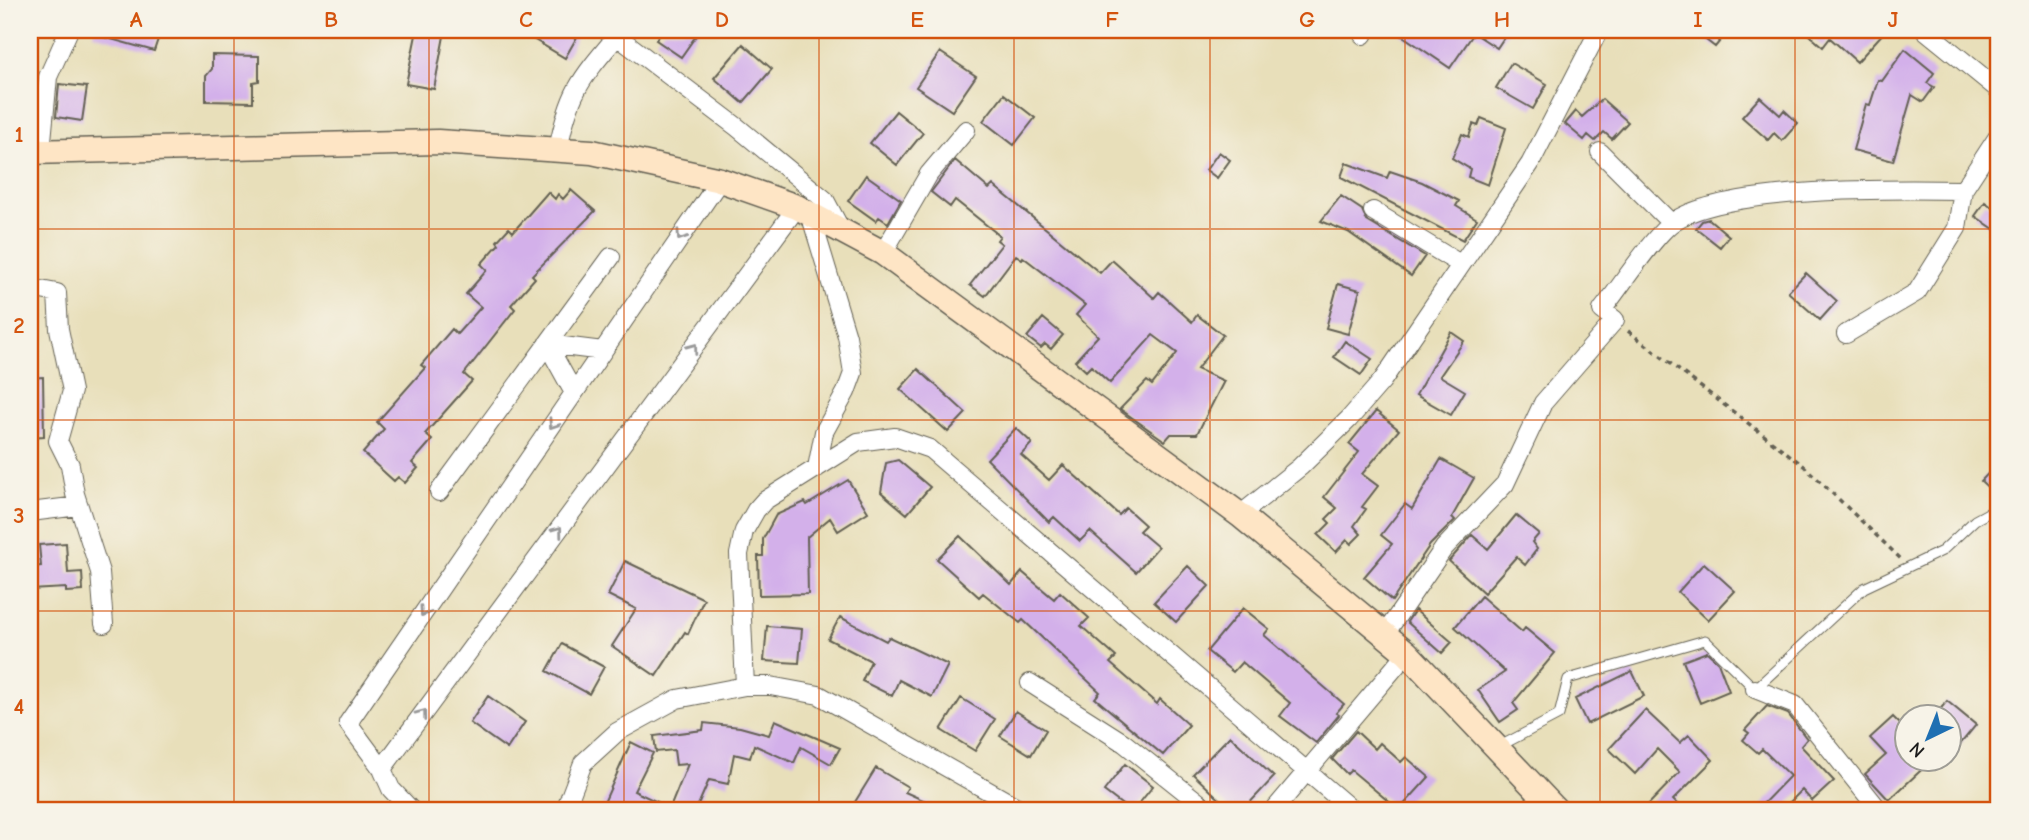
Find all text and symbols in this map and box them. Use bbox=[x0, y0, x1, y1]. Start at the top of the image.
text: A bbox=[130, 6, 143, 33]
text: B bbox=[324, 6, 338, 33]
text: C bbox=[519, 6, 533, 33]
text: D bbox=[715, 6, 729, 33]
text: E bbox=[910, 6, 924, 33]
text: F bbox=[1105, 6, 1119, 33]
text: G bbox=[1299, 6, 1315, 33]
text: H bbox=[1494, 6, 1510, 33]
text: I bbox=[1693, 6, 1703, 33]
text: J bbox=[1888, 6, 1899, 33]
text: 1 bbox=[14, 121, 24, 148]
one-way arrow bbox=[677, 228, 689, 241]
text: 2 bbox=[13, 312, 25, 339]
one-way arrow bbox=[685, 343, 697, 356]
one-way arrow bbox=[549, 416, 561, 429]
text: 3 bbox=[13, 502, 25, 529]
one-way arrow bbox=[549, 526, 562, 539]
one-way arrow bbox=[420, 604, 433, 617]
text: 4 bbox=[14, 693, 25, 720]
north arrow bbox=[1892, 704, 1962, 774]
one-way arrow bbox=[414, 709, 427, 722]
text: N bbox=[1905, 737, 1929, 762]

